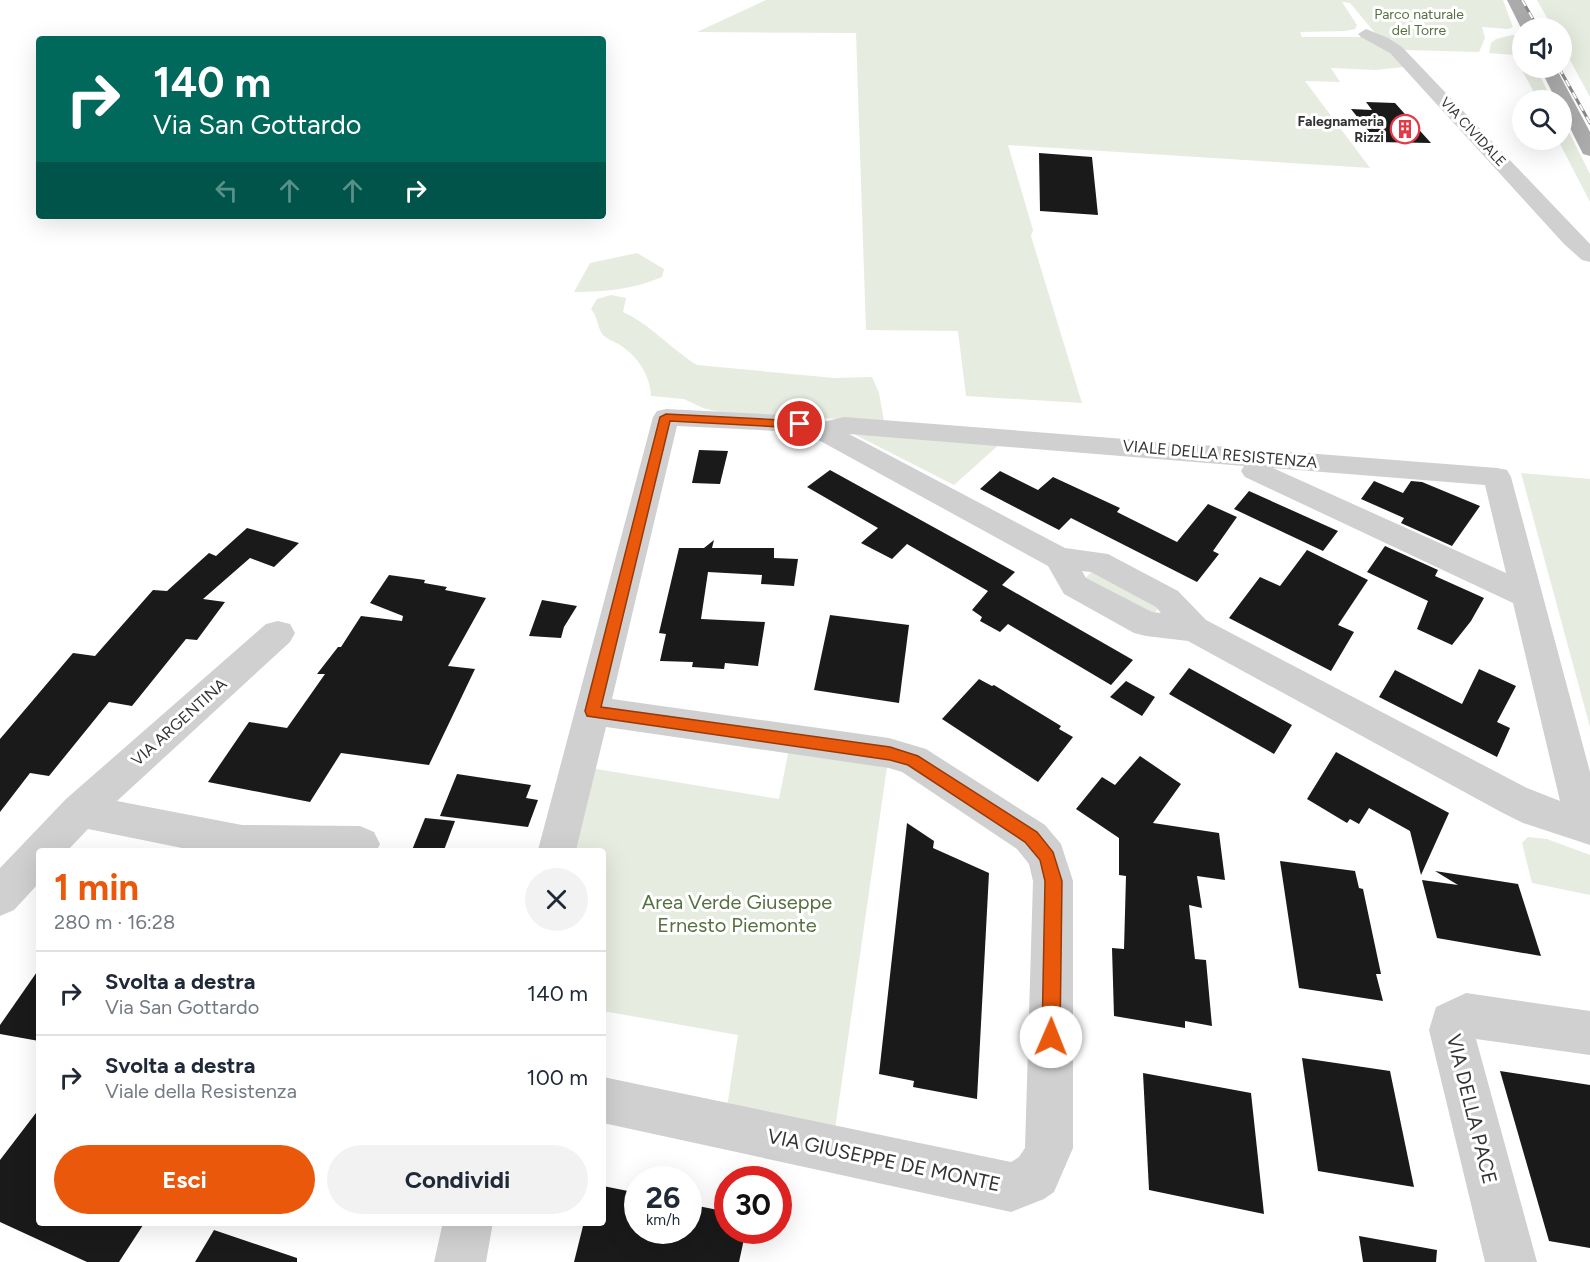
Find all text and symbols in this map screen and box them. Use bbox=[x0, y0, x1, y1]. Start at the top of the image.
park label: Parco naturale del Torre bbox=[1374, 6, 1464, 39]
map controls bbox=[1512, 18, 1572, 150]
button: sound bbox=[1512, 18, 1572, 78]
text: 140 m bbox=[153, 57, 271, 108]
icon: right bbox=[54, 60, 132, 138]
button: search bbox=[1512, 90, 1572, 150]
street label: VIA CIVIDALE bbox=[1437, 94, 1509, 170]
text: Via San Gottardo bbox=[153, 108, 361, 141]
place label: Falegnameria Rizzi bbox=[1297, 113, 1384, 146]
building icon: Falegnameria Rizzi bbox=[1389, 113, 1421, 145]
icon: left bbox=[210, 174, 243, 207]
icon: ahead bbox=[273, 174, 306, 207]
icon: ahead bbox=[336, 174, 369, 207]
icon: right bbox=[399, 174, 432, 207]
pin bbox=[774, 398, 825, 449]
icon: arrive bbox=[783, 407, 816, 440]
street label: VIALE DELLA RESISTENZA bbox=[1122, 436, 1318, 472]
street label: VIA ARGENTINA bbox=[128, 674, 231, 770]
text: 1 min bbox=[54, 866, 139, 909]
button: close bbox=[525, 868, 588, 931]
park label: Area Verde Giuseppe Ernesto Piemonte bbox=[642, 890, 832, 937]
text: 280 m · 16:28 bbox=[54, 910, 175, 934]
text: Svolta a destra bbox=[105, 968, 255, 995]
icon: right bbox=[54, 977, 87, 1010]
text: 140 m bbox=[527, 980, 588, 1007]
text: Via San Gottardo bbox=[105, 995, 259, 1019]
position arrow bbox=[1019, 1005, 1083, 1069]
street label: VIA DELLA PACE bbox=[1442, 1032, 1502, 1186]
text: Svolta a destra bbox=[105, 1052, 255, 1079]
icon: right bbox=[54, 1061, 87, 1094]
text: 100 m bbox=[527, 1064, 588, 1091]
text: Viale della Resistenza bbox=[105, 1079, 297, 1103]
street label: VIA GIUSEPPE DE MONTE bbox=[765, 1124, 1003, 1196]
button: Esci bbox=[54, 1145, 315, 1214]
button: Condividi bbox=[327, 1145, 588, 1214]
speed limit sign: 30 bbox=[714, 1166, 792, 1244]
text: 26 bbox=[646, 1179, 680, 1216]
text: km/h bbox=[646, 1211, 680, 1229]

